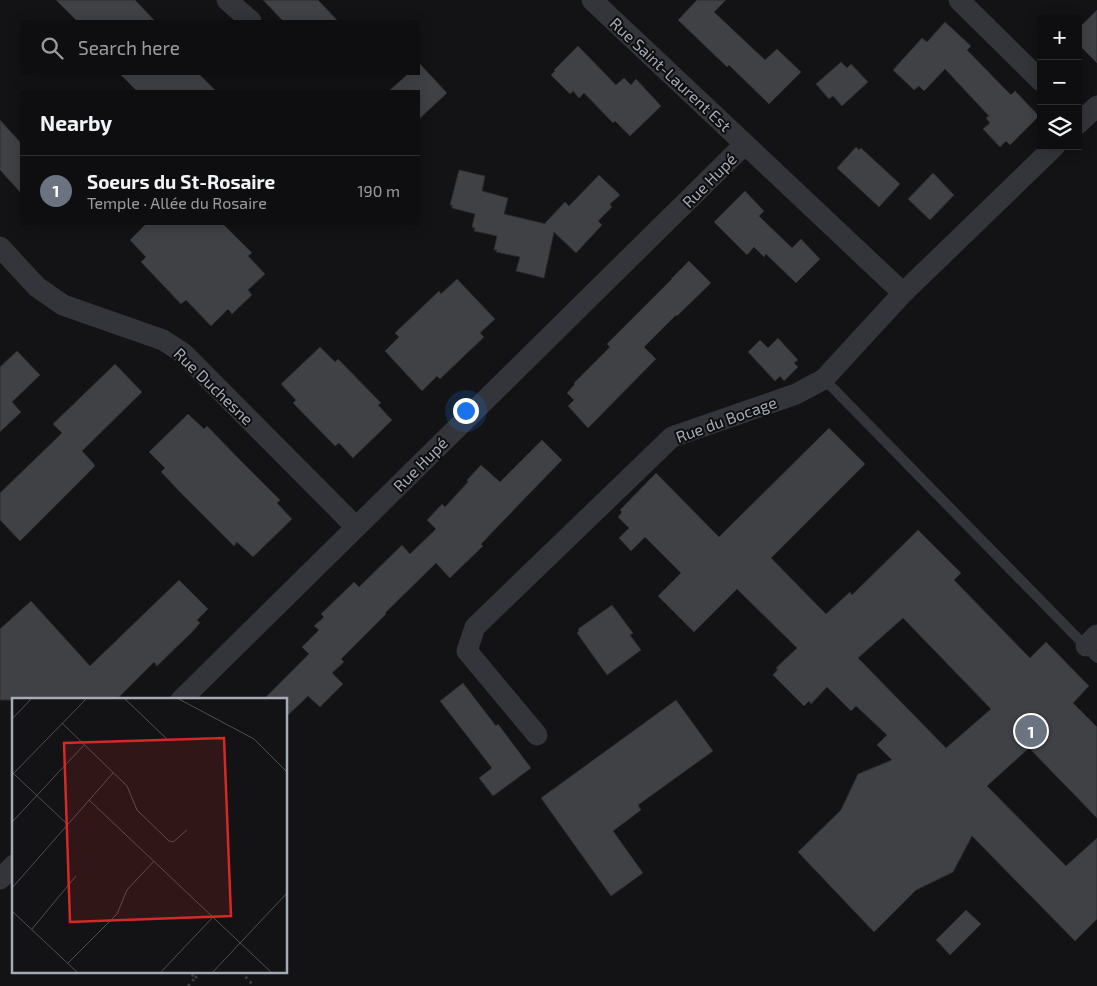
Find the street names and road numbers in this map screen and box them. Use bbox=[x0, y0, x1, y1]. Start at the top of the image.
street label: Rue Saint-Laurent Est bbox=[607, 13, 735, 135]
street label: Rue Hupé bbox=[678, 149, 740, 211]
street label: Rue Duchesne bbox=[170, 344, 258, 428]
street label: Rue du Bocage bbox=[673, 392, 779, 446]
street label: Rue Hupé bbox=[389, 433, 451, 495]

